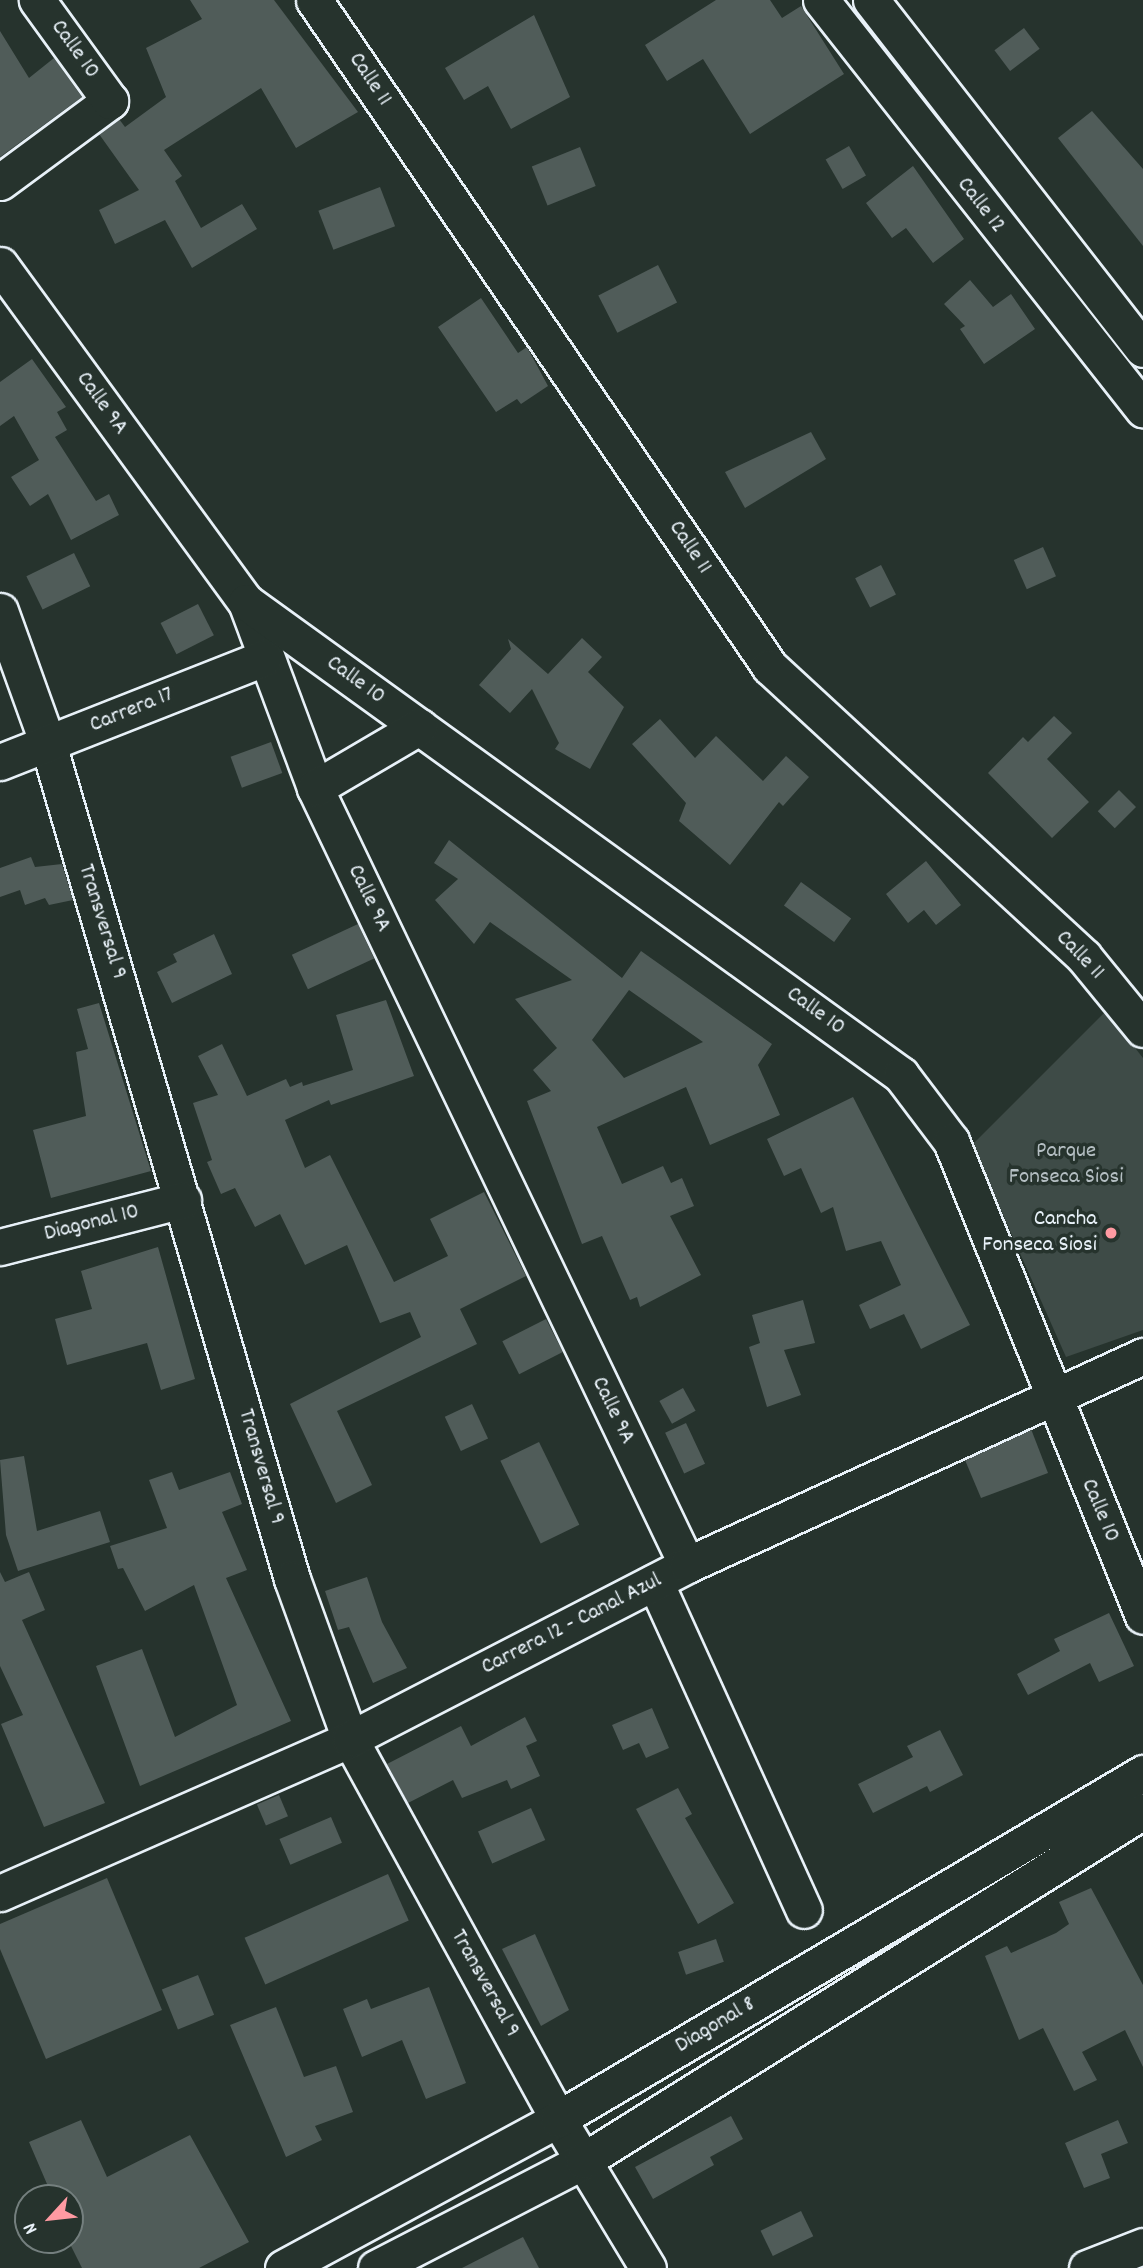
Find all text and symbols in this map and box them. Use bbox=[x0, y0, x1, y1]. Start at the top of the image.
street label: Calle 10 bbox=[43, 15, 105, 85]
street label: Calle 11 bbox=[341, 48, 397, 112]
street label: Calle 12 bbox=[950, 172, 1010, 240]
street label: Calle 9A bbox=[69, 367, 133, 441]
street label: Calle 11 bbox=[661, 516, 717, 580]
street label: Calle 10 bbox=[320, 650, 390, 712]
street label: Carrera 17 bbox=[86, 682, 178, 740]
street label: Transversal 9 bbox=[70, 861, 132, 983]
street label: Calle 9A bbox=[340, 861, 396, 937]
street label: Calle 11 bbox=[1049, 925, 1109, 987]
street label: Calle 10 bbox=[780, 981, 850, 1043]
park label: Parque Fonseca Siosi bbox=[1009, 1138, 1123, 1192]
street label: Diagonal 10 bbox=[42, 1199, 142, 1249]
place label: Cancha Fonseca Siosi bbox=[982, 1206, 1097, 1260]
marker: Cancha Fonseca Siosi bbox=[1103, 1225, 1119, 1241]
street label: Calle 9A bbox=[584, 1373, 640, 1449]
street label: Transversal 9 bbox=[230, 1406, 290, 1528]
street label: Calle 10 bbox=[1073, 1475, 1125, 1547]
street label: Carrera 12 - Canal Azul bbox=[477, 1568, 667, 1682]
street label: Transversal 9 bbox=[443, 1925, 525, 2043]
street label: Diagonal 8 bbox=[671, 1991, 761, 2061]
north arrow bbox=[14, 2184, 84, 2254]
text: N bbox=[17, 2218, 46, 2238]

